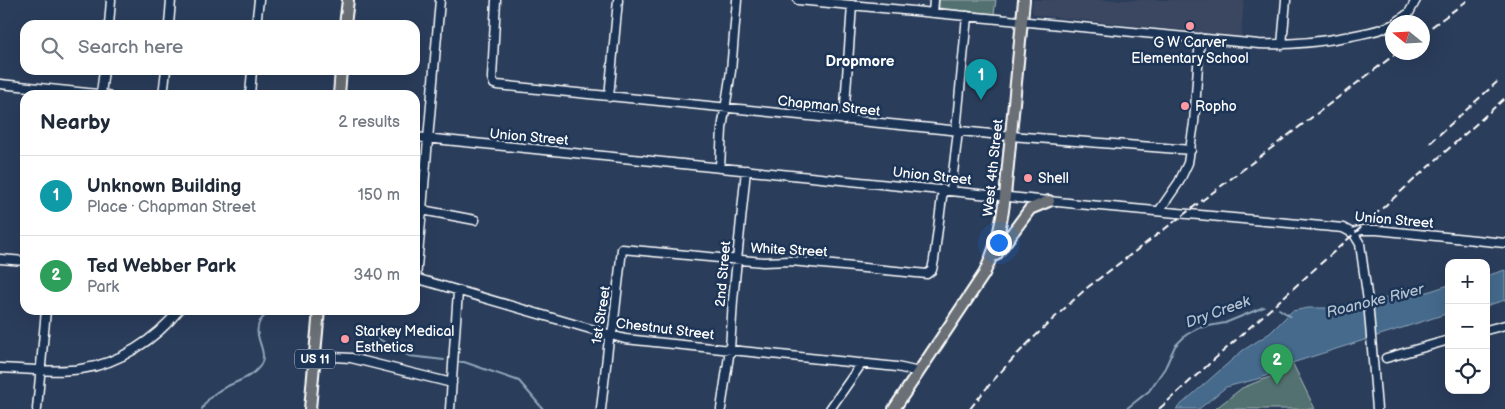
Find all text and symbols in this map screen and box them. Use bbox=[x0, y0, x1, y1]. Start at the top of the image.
north arrow bbox=[1385, 15, 1430, 60]
search box bbox=[20, 20, 420, 75]
marker: G W Carver Elementary School bbox=[1184, 20, 1196, 32]
icon: search bbox=[38, 34, 66, 62]
place label: G W Carver Elementary School bbox=[1131, 34, 1249, 67]
text: Search here bbox=[78, 36, 183, 59]
district label: Dropmore bbox=[826, 52, 895, 71]
pin: 1 bbox=[965, 59, 997, 100]
street label: Chapman Street bbox=[777, 92, 882, 120]
place label: Ropho bbox=[1195, 98, 1237, 115]
marker: Ropho bbox=[1179, 100, 1191, 112]
text: Nearby bbox=[40, 110, 110, 135]
text: 2 results bbox=[338, 113, 400, 132]
street label: West 4th Street bbox=[979, 118, 1007, 218]
street label: Union Street bbox=[489, 125, 570, 149]
street label: Union Street bbox=[892, 163, 973, 189]
place label: Shell bbox=[1038, 170, 1069, 187]
marker: Shell bbox=[1022, 172, 1034, 184]
text: Unknown Building bbox=[87, 175, 241, 198]
text: 1 bbox=[53, 186, 59, 205]
text: 150 m bbox=[358, 186, 400, 205]
text: Place · Chapman Street bbox=[87, 198, 256, 217]
street label: Union Street bbox=[1354, 208, 1435, 232]
your location bbox=[986, 230, 1012, 256]
street label: White Street bbox=[750, 239, 829, 261]
street label: 2nd Street bbox=[712, 240, 734, 308]
text: Ted Webber Park bbox=[87, 255, 236, 278]
map controls bbox=[1445, 259, 1490, 394]
button: + bbox=[1445, 259, 1490, 304]
text: 2 bbox=[51, 266, 61, 285]
text: 340 m bbox=[353, 266, 400, 285]
text: Park bbox=[87, 278, 119, 297]
water label: Roanoke River bbox=[1324, 279, 1427, 322]
street label: 1st Street bbox=[588, 284, 614, 345]
water label: Dry Creek bbox=[1183, 291, 1254, 332]
button: − bbox=[1445, 304, 1490, 349]
street label: Chestnut Street bbox=[615, 315, 716, 344]
place label: Starkey Medical Esthetics bbox=[355, 323, 454, 356]
marker: Starkey Medical Esthetics bbox=[339, 333, 351, 345]
pin: 2 bbox=[1261, 344, 1293, 385]
road number: US 11 bbox=[295, 349, 335, 368]
button: locate bbox=[1445, 349, 1490, 394]

